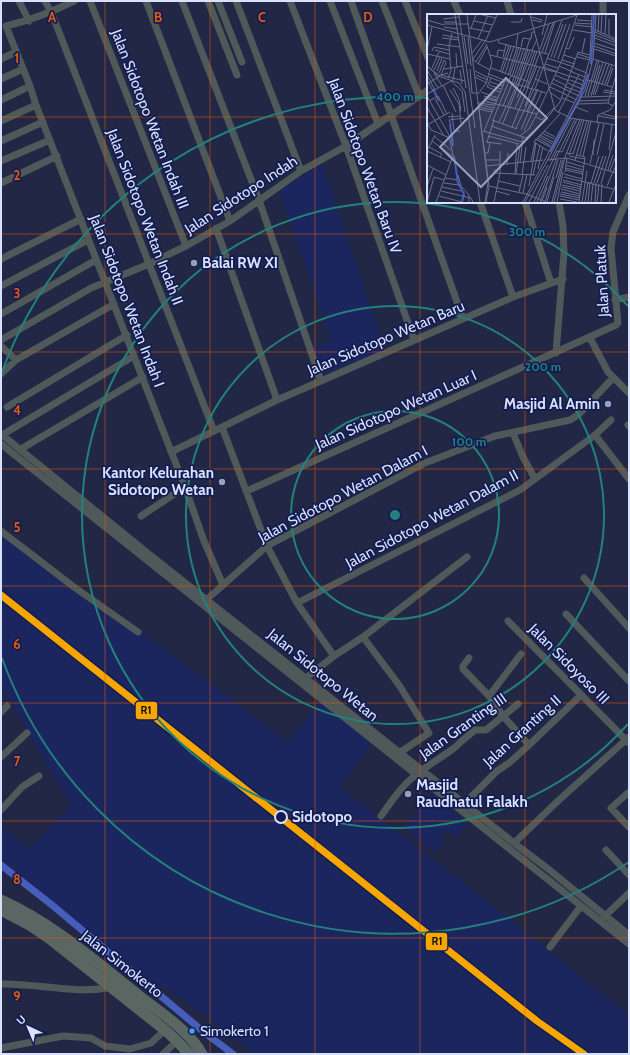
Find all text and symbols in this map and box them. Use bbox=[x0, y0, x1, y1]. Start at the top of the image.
text: A bbox=[48, 9, 57, 25]
text: B bbox=[154, 9, 162, 25]
text: C bbox=[258, 9, 266, 25]
text: D bbox=[363, 9, 373, 25]
inset map bbox=[427, 14, 616, 203]
street label: Jalan Sidotopo Wetan Indah III bbox=[107, 26, 193, 211]
text: 1 bbox=[15, 50, 19, 66]
street label: Jalan Sidotopo Wetan Baru IV bbox=[325, 75, 405, 257]
text: 400 m bbox=[376, 89, 414, 104]
street label: Jalan Sidotopo Wetan Indah II bbox=[103, 126, 187, 308]
street label: Jalan Sidotopo Indah bbox=[180, 152, 301, 239]
text: 2 bbox=[14, 167, 21, 183]
street label: Jalan Sidotopo Wetan Indah I bbox=[86, 212, 168, 390]
text: 300 m bbox=[509, 224, 545, 239]
street label: Jalan Platuk bbox=[591, 244, 613, 318]
place label: Balai RW XI bbox=[202, 254, 278, 272]
marker: Balai RW XI bbox=[189, 258, 199, 268]
text: 3 bbox=[13, 285, 21, 301]
street label: Jalan Sidotopo Wetan Baru bbox=[304, 297, 467, 380]
text: 200 m bbox=[525, 359, 561, 374]
street label: Jalan Sidotopo Wetan Luar I bbox=[312, 366, 479, 454]
place label: Masjid Al Amin bbox=[504, 395, 600, 413]
marker: Masjid Al Amin bbox=[603, 399, 613, 409]
text: 4 bbox=[13, 402, 21, 418]
text: 100 m bbox=[452, 434, 486, 449]
street label: Jalan Sidotopo Wetan Dalam I bbox=[254, 442, 431, 547]
place label: Kantor Kelurahan Sidotopo Wetan bbox=[102, 464, 214, 499]
street label: Jalan Sidotopo Wetan Dalam II bbox=[342, 466, 521, 573]
marker: Kantor Kelurahan Sidotopo Wetan bbox=[217, 477, 227, 487]
centre of rings bbox=[388, 508, 402, 522]
text: 5 bbox=[14, 519, 21, 535]
street label: Jalan Sidoyoso III bbox=[524, 619, 613, 708]
street label: Jalan Sidotopo Wetan bbox=[263, 624, 382, 725]
text: 6 bbox=[13, 636, 21, 652]
street label: Jalan Granting III bbox=[415, 689, 510, 763]
street label: Jalan Granting II bbox=[479, 691, 565, 771]
line badge: R1 bbox=[135, 701, 158, 720]
text: R1 bbox=[141, 703, 151, 717]
text: 7 bbox=[14, 753, 21, 769]
place label: Masjid Raudhatul Falakh bbox=[416, 776, 528, 811]
marker: Masjid Raudhatul Falakh bbox=[403, 789, 413, 799]
place label: Sidotopo bbox=[292, 808, 353, 826]
marker: Sidotopo bbox=[274, 810, 288, 824]
text: 8 bbox=[13, 871, 21, 887]
street label: Jalan Simokerto bbox=[77, 926, 166, 1001]
line badge: R1 bbox=[425, 932, 448, 951]
text: R1 bbox=[432, 934, 442, 948]
text: 9 bbox=[13, 988, 21, 1004]
north arrow bbox=[8, 1007, 48, 1047]
text: U bbox=[13, 1012, 29, 1028]
place label: Simokerto 1 bbox=[200, 1022, 269, 1040]
marker: Simokerto 1 bbox=[187, 1026, 197, 1036]

